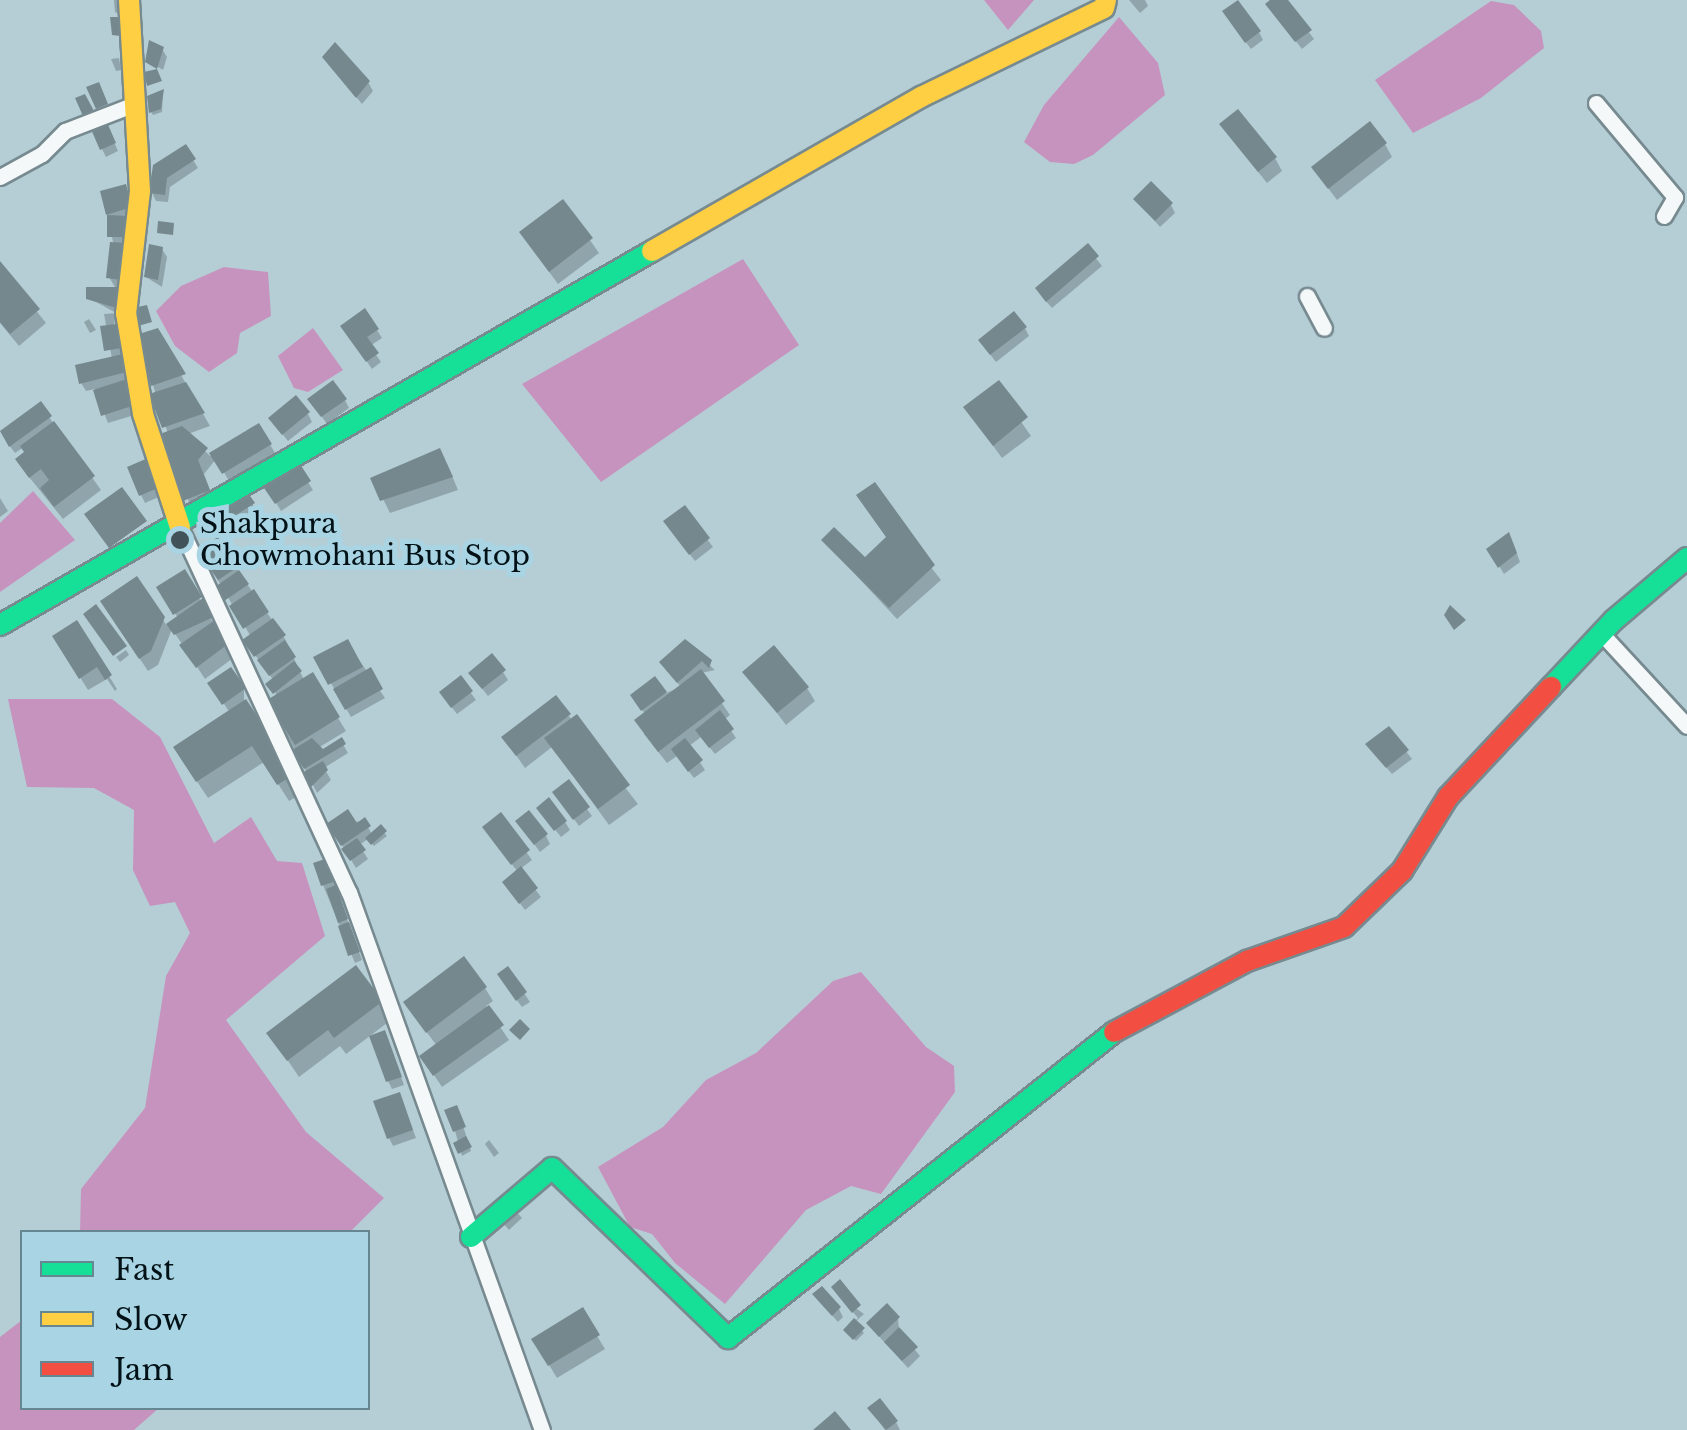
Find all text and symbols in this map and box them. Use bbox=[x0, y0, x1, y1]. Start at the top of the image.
place label: Shakpura Chowmohani Bus Stop bbox=[200, 507, 530, 573]
marker: Shakpura Chowmohani Bus Stop bbox=[169, 529, 191, 551]
legend bbox=[20, 1230, 370, 1410]
text: Fast bbox=[114, 1251, 175, 1288]
text: Slow bbox=[114, 1301, 188, 1338]
text: Jam bbox=[114, 1351, 174, 1388]

